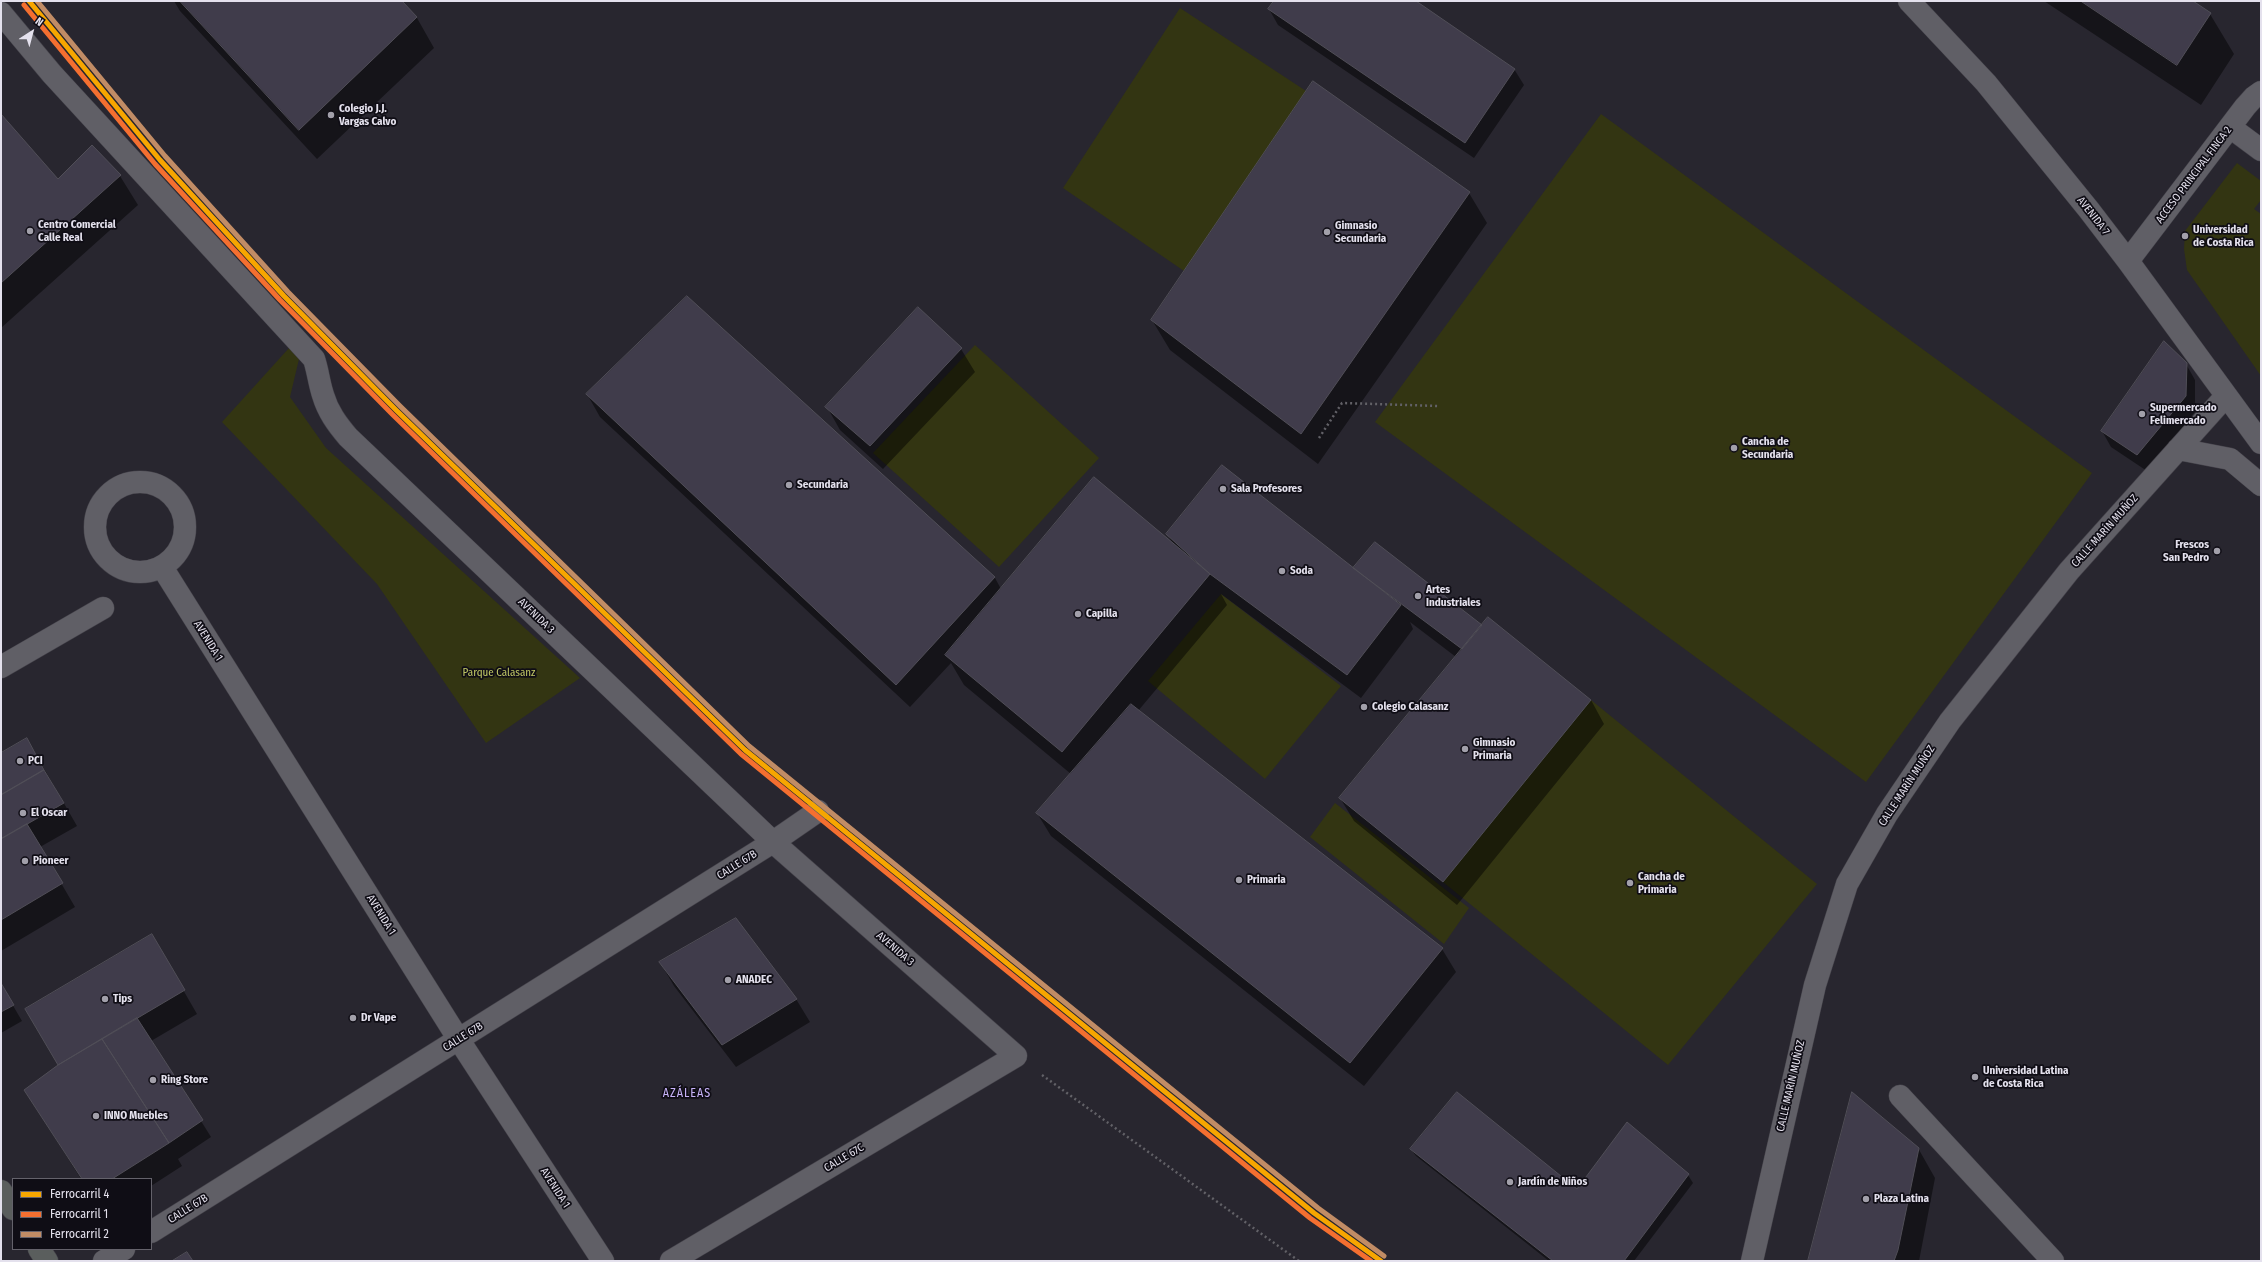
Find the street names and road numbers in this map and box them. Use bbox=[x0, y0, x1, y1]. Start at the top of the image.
street label: ACCESO PRINCIPAL FINCA 2 bbox=[2153, 124, 2235, 226]
street label: AVENIDA 7 bbox=[2074, 194, 2112, 238]
street label: CALLE MARÍN MUÑOZ bbox=[2069, 492, 2141, 570]
street label: AVENIDA 3 bbox=[515, 595, 557, 637]
street label: AVENIDA 1 bbox=[191, 618, 225, 664]
street label: CALLE MARÍN MUÑOZ bbox=[1876, 743, 1938, 829]
street label: CALLE 67B bbox=[715, 848, 759, 882]
street label: AVENIDA 1 bbox=[364, 892, 398, 938]
street label: AVENIDA 3 bbox=[873, 929, 917, 969]
street label: CALLE 67B bbox=[441, 1020, 485, 1054]
street label: CALLE MARÍN MUÑOZ bbox=[1774, 1039, 1808, 1133]
street label: CALLE 67C bbox=[822, 1141, 866, 1175]
street label: AVENIDA 1 bbox=[537, 1166, 573, 1210]
street label: CALLE 67B bbox=[166, 1192, 210, 1226]

